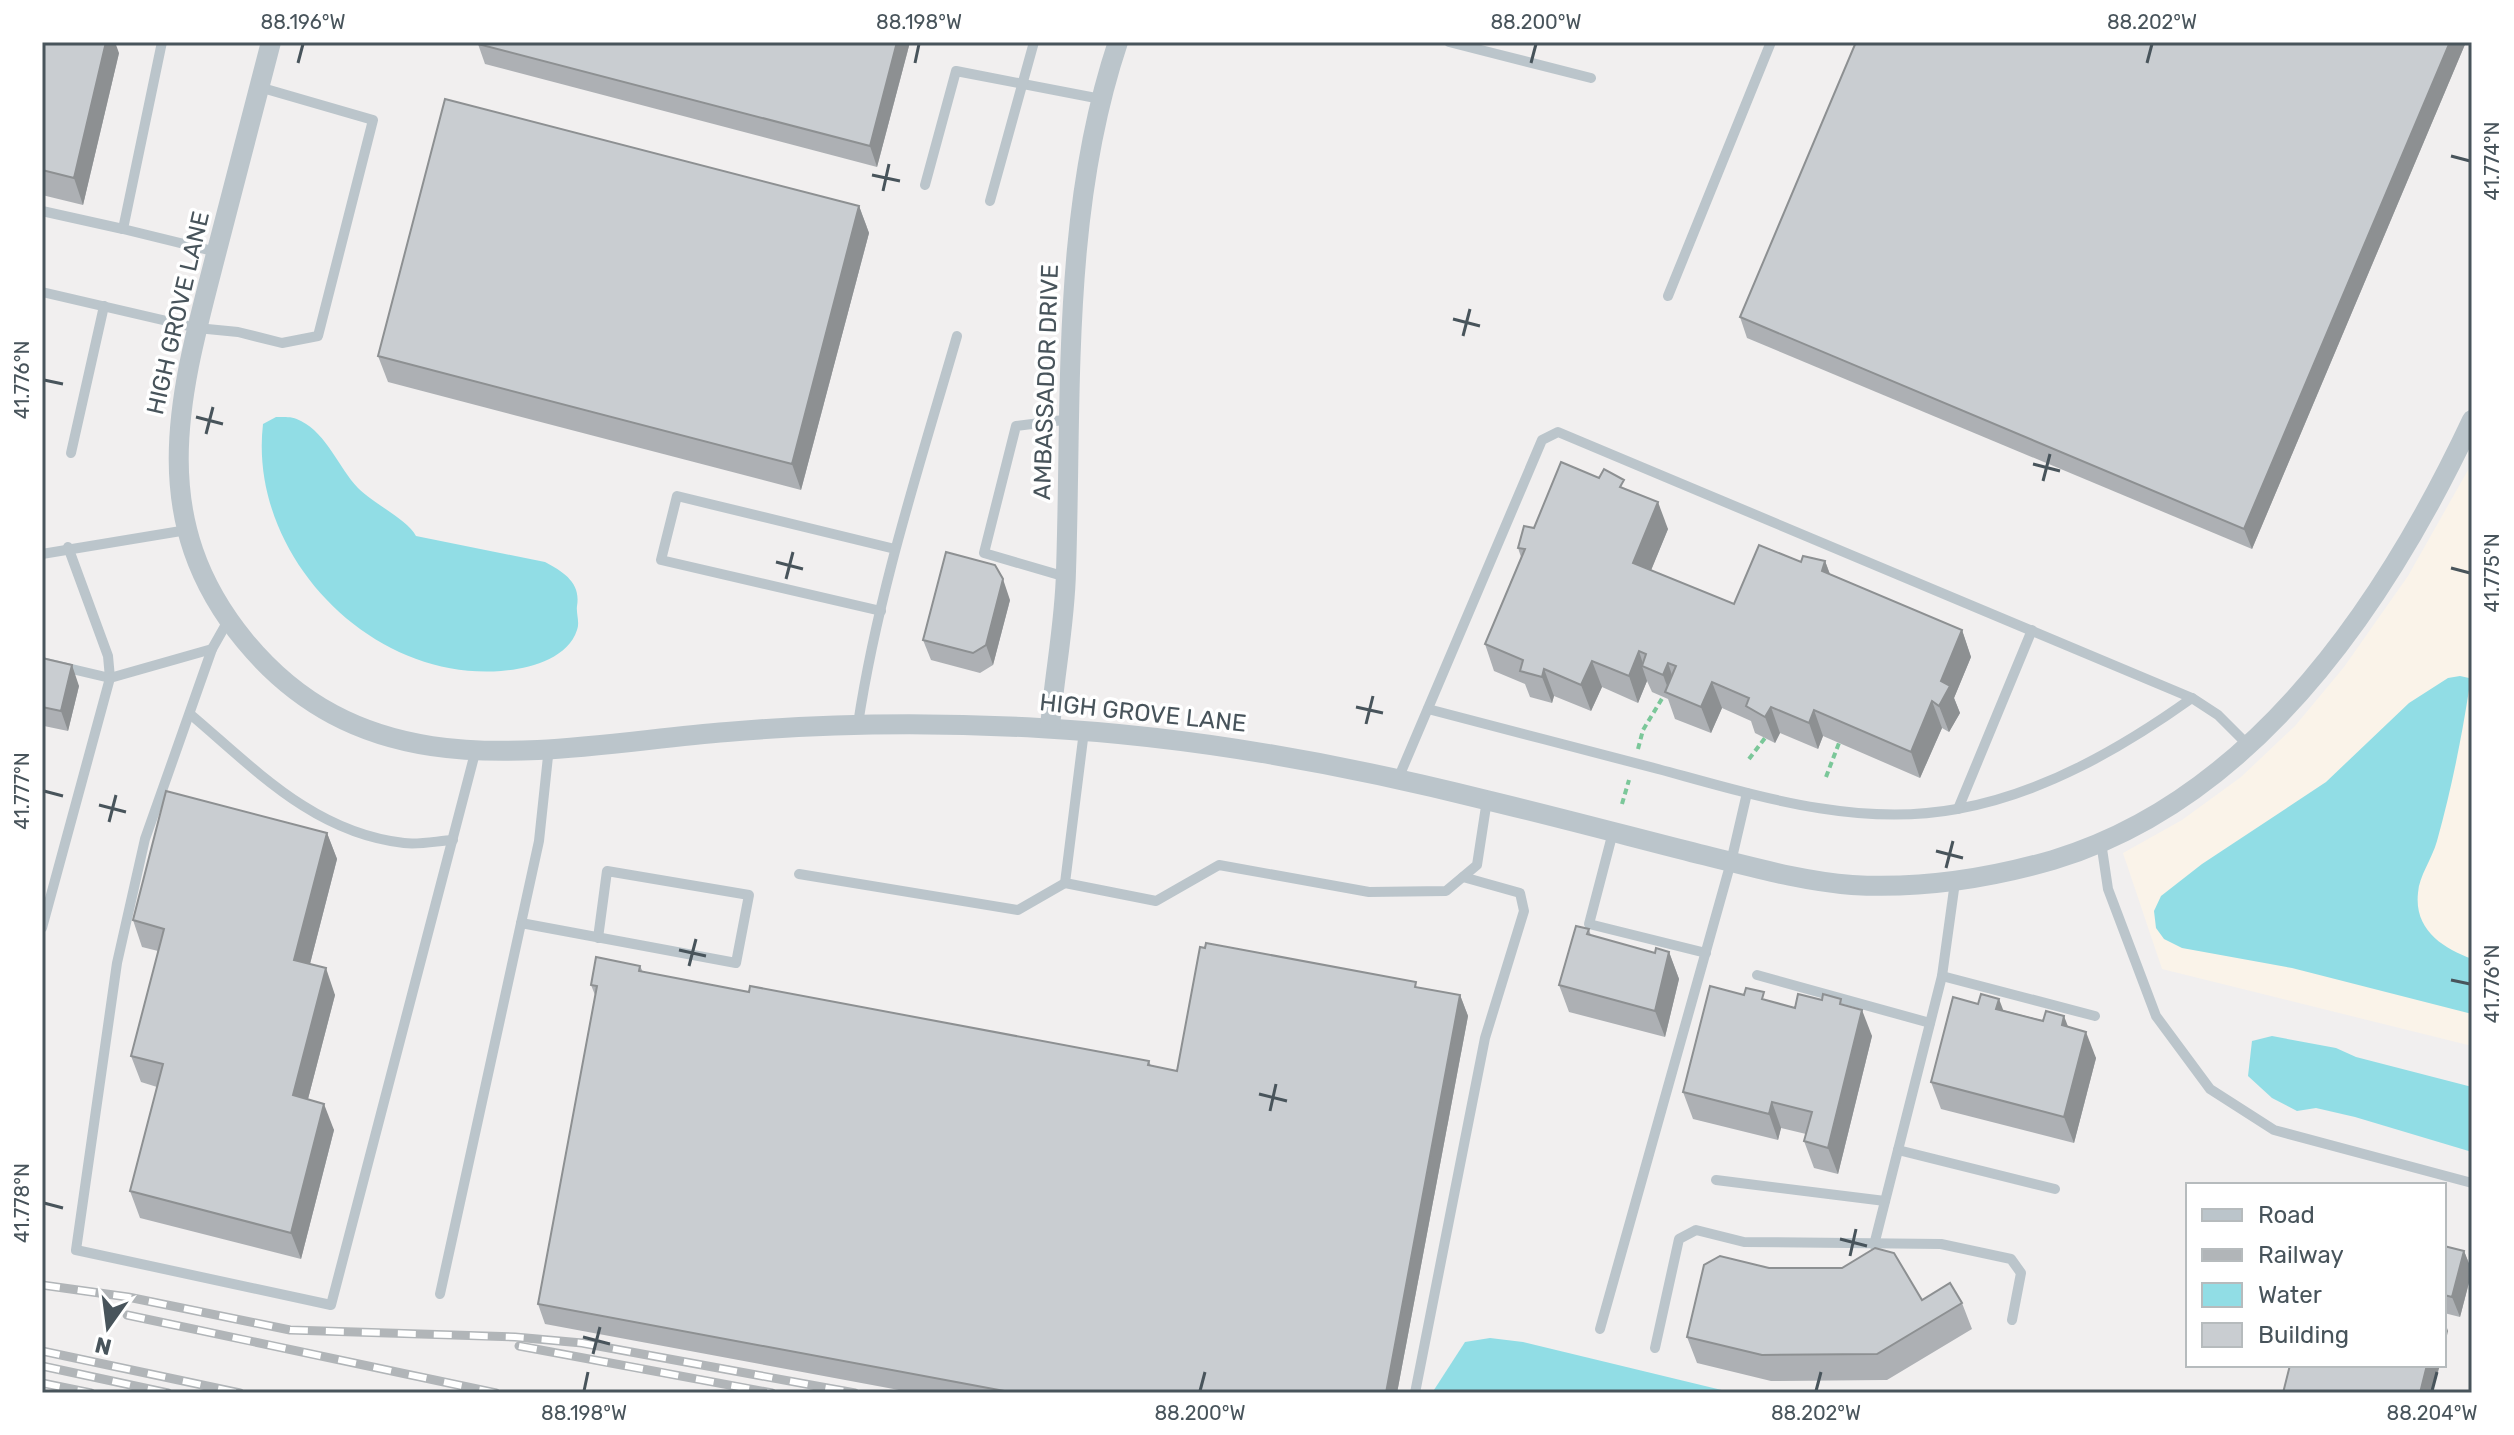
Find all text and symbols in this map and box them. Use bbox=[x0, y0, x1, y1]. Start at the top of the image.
text: 88.196°W bbox=[260, 10, 346, 34]
text: 88.198°W bbox=[876, 10, 962, 34]
text: 88.200°W bbox=[1490, 10, 1582, 34]
text: 88.202°W bbox=[2107, 10, 2197, 34]
text: 41.774°N bbox=[2480, 122, 2504, 200]
street label: HIGH GROVE LANE bbox=[141, 209, 215, 417]
street label: AMBASSADOR DRIVE bbox=[1028, 264, 1064, 500]
text: 41.776°N bbox=[10, 341, 34, 419]
text: 41.775°N bbox=[2480, 533, 2504, 613]
street label: HIGH GROVE LANE bbox=[1038, 688, 1248, 738]
text: 41.777°N bbox=[10, 752, 34, 830]
text: 41.776°N bbox=[2480, 945, 2504, 1023]
text: 41.778°N bbox=[10, 1163, 34, 1243]
legend bbox=[2186, 1183, 2446, 1367]
text: Road bbox=[2258, 1201, 2315, 1229]
text: Railway bbox=[2258, 1241, 2344, 1269]
text: Water bbox=[2258, 1281, 2322, 1309]
north arrow bbox=[68, 1287, 148, 1367]
text: Building bbox=[2258, 1321, 2349, 1349]
text: N bbox=[92, 1331, 114, 1361]
text: 88.198°W bbox=[541, 1401, 627, 1425]
text: 88.200°W bbox=[1154, 1401, 1246, 1425]
text: 88.202°W bbox=[1771, 1401, 1861, 1425]
text: 88.204°W bbox=[2387, 1401, 2477, 1425]

